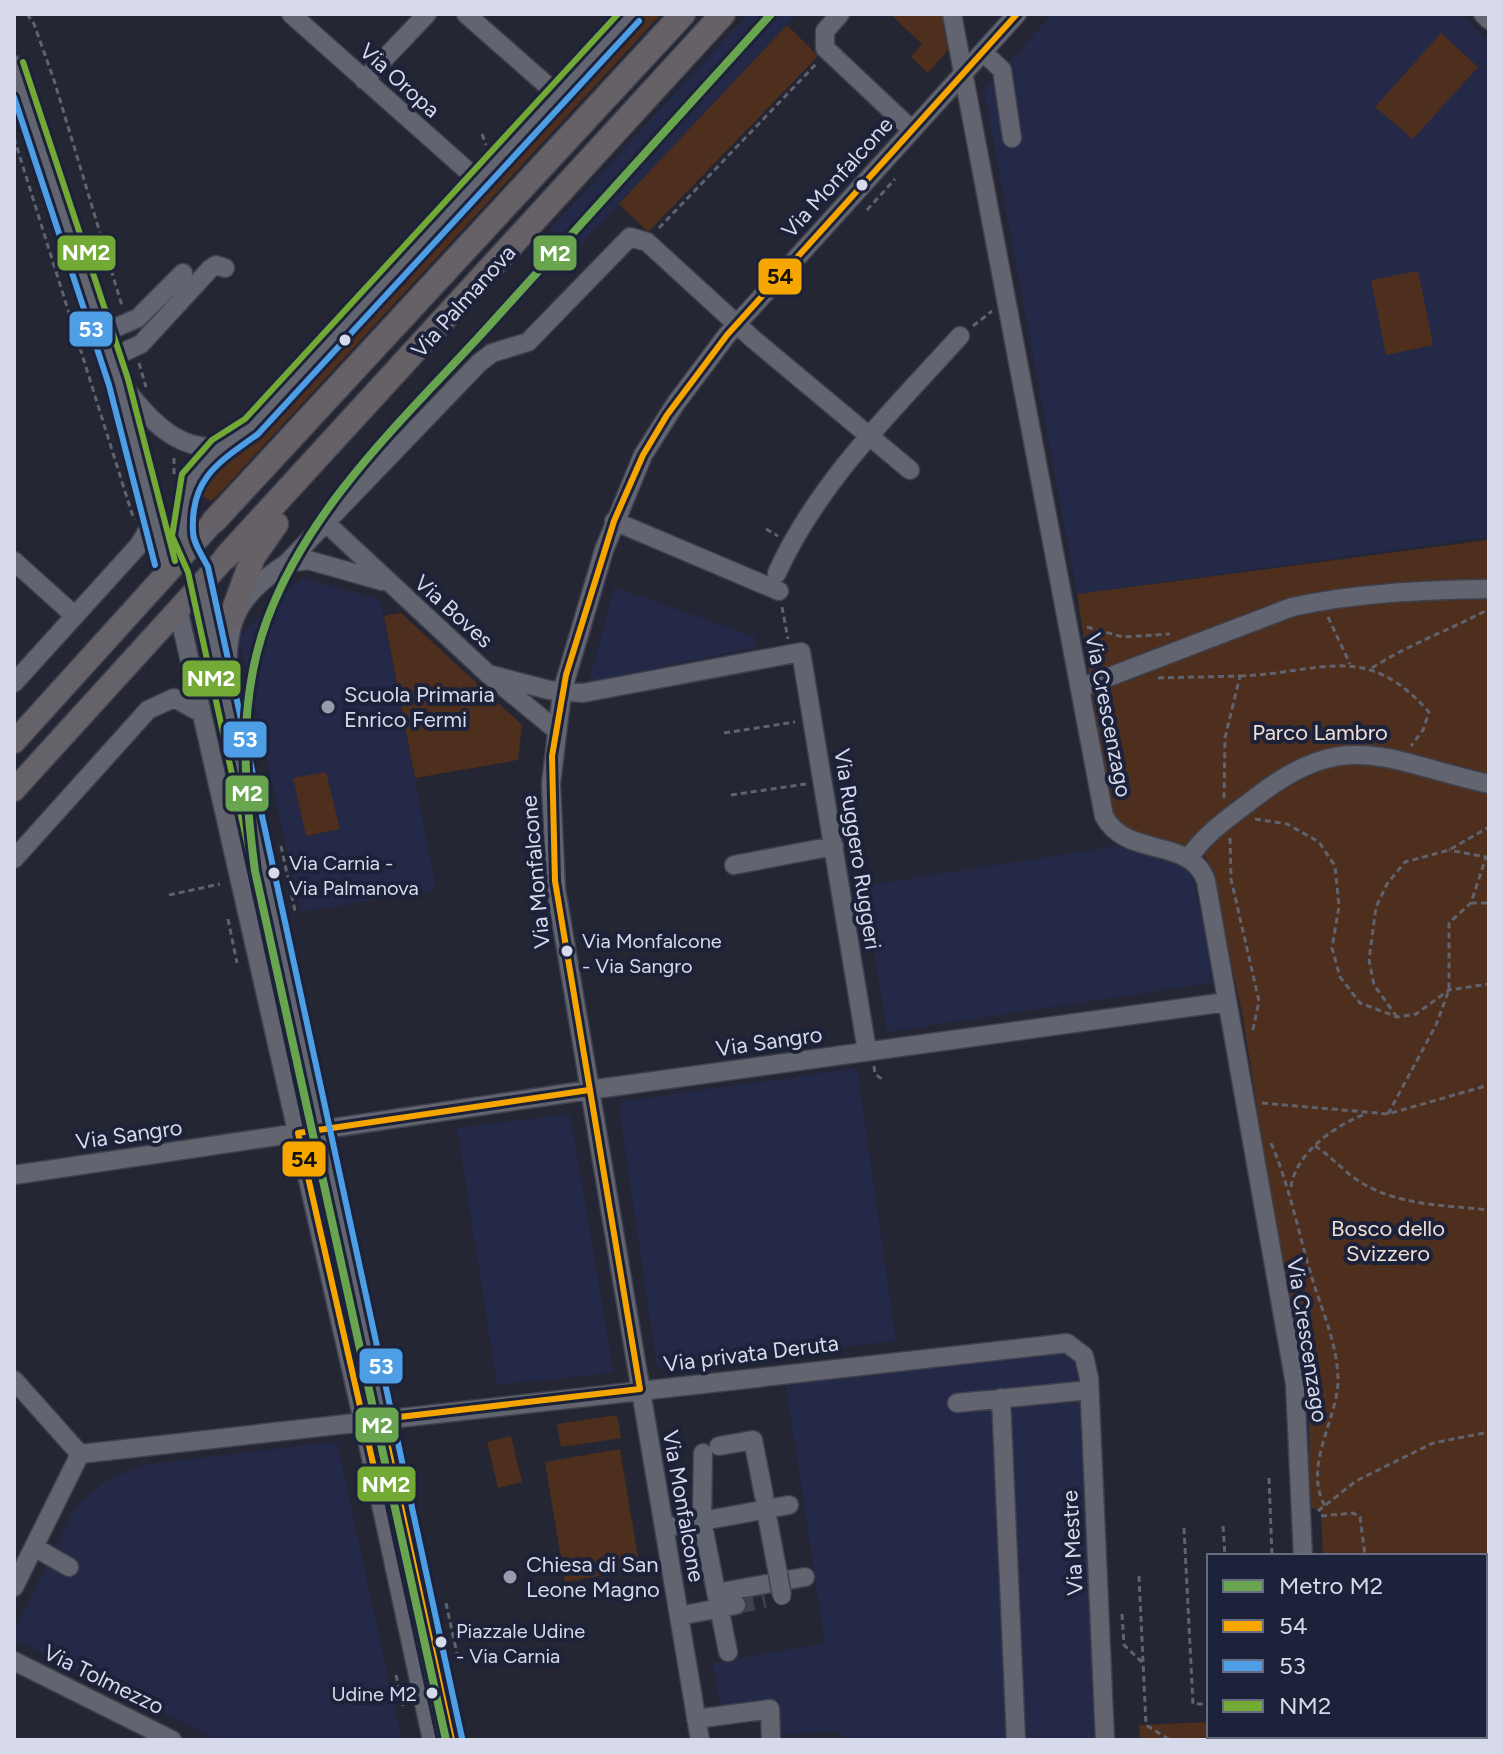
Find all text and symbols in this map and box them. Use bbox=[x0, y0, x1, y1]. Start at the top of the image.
street label: Via Oropa bbox=[354, 37, 445, 123]
street label: Via Monfalcone bbox=[776, 111, 899, 243]
unlabelled marker bbox=[854, 177, 870, 193]
line badge: NM2 bbox=[56, 234, 117, 272]
line badge: M2 bbox=[532, 234, 578, 272]
text: NM2 bbox=[62, 239, 110, 266]
street label: Via Palmanova bbox=[406, 239, 521, 363]
text: M2 bbox=[539, 240, 571, 267]
line badge: 54 bbox=[757, 257, 803, 296]
text: 54 bbox=[767, 263, 793, 290]
line badge: 53 bbox=[68, 310, 114, 348]
text: 53 bbox=[78, 316, 104, 343]
unlabelled marker bbox=[337, 332, 353, 348]
street label: Via Boves bbox=[409, 569, 499, 654]
street label: Via Crescenzago bbox=[1079, 631, 1138, 799]
line badge: NM2 bbox=[181, 659, 242, 698]
text: NM2 bbox=[187, 665, 235, 692]
place label: Scuola Primaria Enrico Fermi bbox=[344, 681, 495, 733]
marker: Scuola Primaria Enrico Fermi bbox=[319, 698, 337, 716]
park label: Parco Lambro bbox=[1252, 719, 1388, 746]
line badge: 53 bbox=[222, 720, 268, 759]
text: 53 bbox=[232, 726, 258, 753]
street label: Via Ruggero Ruggeri bbox=[828, 747, 887, 951]
line badge: M2 bbox=[224, 774, 270, 813]
text: M2 bbox=[231, 780, 263, 807]
street label: Via Monfalcone bbox=[515, 794, 556, 950]
place label: Via Carnia - Via Palmanova bbox=[289, 851, 419, 900]
marker: Via Carnia - Via Palmanova bbox=[266, 865, 282, 881]
place label: Via Monfalcone - Via Sangro bbox=[582, 929, 722, 978]
marker: Via Monfalcone - Via Sangro bbox=[559, 943, 575, 959]
street label: Via Sangro bbox=[714, 1021, 824, 1062]
street label: Via Sangro bbox=[74, 1114, 184, 1155]
line badge: 54 bbox=[281, 1140, 327, 1178]
text: 54 bbox=[291, 1146, 317, 1173]
park label: Bosco dello Svizzero bbox=[1331, 1215, 1445, 1267]
street label: Via Crescenzago bbox=[1281, 1256, 1334, 1424]
street label: Via privata Deruta bbox=[662, 1329, 840, 1378]
line badge: 53 bbox=[358, 1347, 404, 1385]
text: 53 bbox=[368, 1353, 394, 1380]
line badge: M2 bbox=[354, 1406, 400, 1444]
text: M2 bbox=[361, 1412, 393, 1439]
street label: Via Monfalcone bbox=[657, 1428, 710, 1584]
line badge: NM2 bbox=[356, 1465, 417, 1503]
text: NM2 bbox=[362, 1471, 410, 1498]
street label: Via Mestre bbox=[1056, 1490, 1089, 1596]
place label: Chiesa di San Leone Magno bbox=[526, 1551, 660, 1603]
legend bbox=[1207, 1554, 1487, 1738]
marker: Chiesa di San Leone Magno bbox=[501, 1568, 519, 1586]
text: Metro M2 bbox=[1279, 1571, 1383, 1600]
text: 54 bbox=[1279, 1611, 1308, 1640]
place label: Piazzale Udine - Via Carnia bbox=[456, 1619, 585, 1668]
marker: Piazzale Udine - Via Carnia bbox=[433, 1634, 449, 1650]
street label: Via Tolmezzo bbox=[39, 1639, 168, 1720]
text: 53 bbox=[1279, 1651, 1306, 1680]
place label: Udine M2 bbox=[331, 1682, 417, 1706]
marker: Udine M2 bbox=[424, 1685, 440, 1701]
text: NM2 bbox=[1279, 1691, 1331, 1720]

